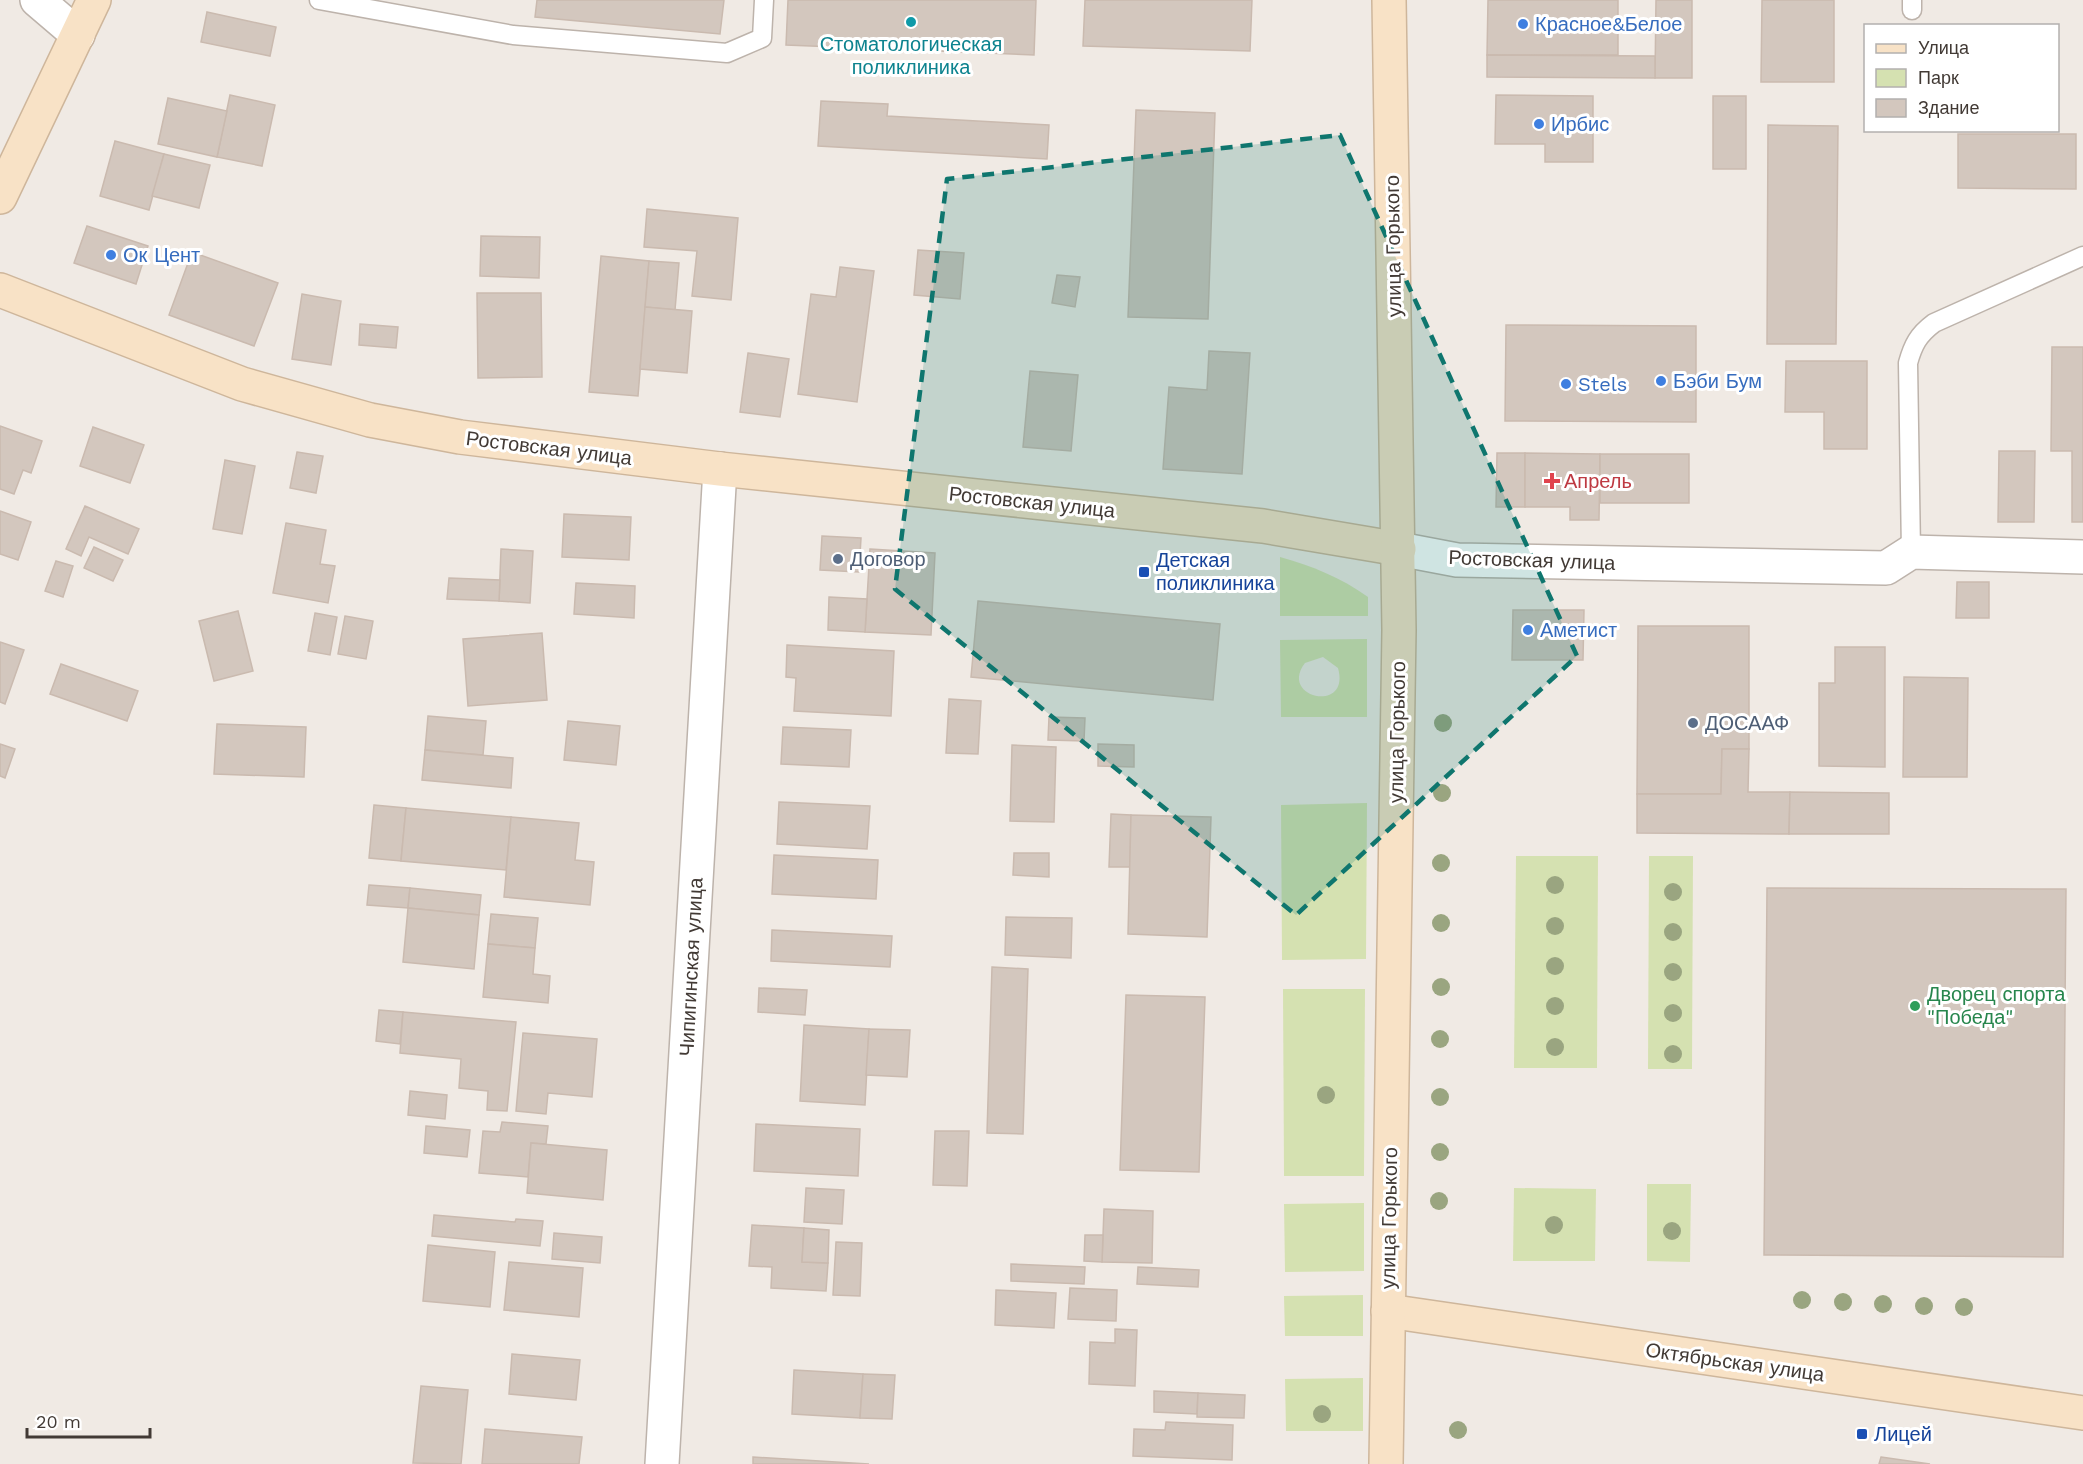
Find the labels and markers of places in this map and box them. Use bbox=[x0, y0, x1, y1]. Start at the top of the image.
place label: Красное&Белое bbox=[1535, 12, 1682, 36]
marker: Стоматологическая поликлиника bbox=[904, 15, 918, 29]
marker: Красное&Белое bbox=[1516, 17, 1530, 31]
place label: Стоматологическая поликлиника bbox=[820, 32, 1002, 79]
place label: Ирбис bbox=[1551, 112, 1609, 136]
marker: Ирбис bbox=[1532, 117, 1546, 131]
place label: Ок Цент bbox=[123, 243, 200, 267]
marker: Ок Цент bbox=[104, 248, 118, 262]
place label: Бэби Бум bbox=[1673, 369, 1762, 393]
place label: Stels bbox=[1578, 372, 1627, 396]
marker: Бэби Бум bbox=[1654, 374, 1668, 388]
marker: Stels bbox=[1559, 377, 1573, 391]
place label: Апрель bbox=[1564, 469, 1632, 493]
marker: Апрель bbox=[1545, 474, 1559, 488]
place label: Договор bbox=[850, 547, 926, 571]
place label: Детская поликлиника bbox=[1156, 548, 1276, 595]
marker: Договор bbox=[831, 552, 845, 566]
marker: Детская поликлиника bbox=[1137, 565, 1151, 579]
place label: Аметист bbox=[1540, 618, 1617, 642]
marker: Аметист bbox=[1521, 623, 1535, 637]
place label: ДОСААФ bbox=[1705, 711, 1789, 735]
marker: ДОСААФ bbox=[1686, 716, 1700, 730]
place label: Дворец спорта "Победа" bbox=[1927, 982, 2066, 1029]
marker: Дворец спорта "Победа" bbox=[1908, 999, 1922, 1013]
place label: Лицей bbox=[1874, 1422, 1932, 1446]
marker: Лицей bbox=[1855, 1427, 1869, 1441]

